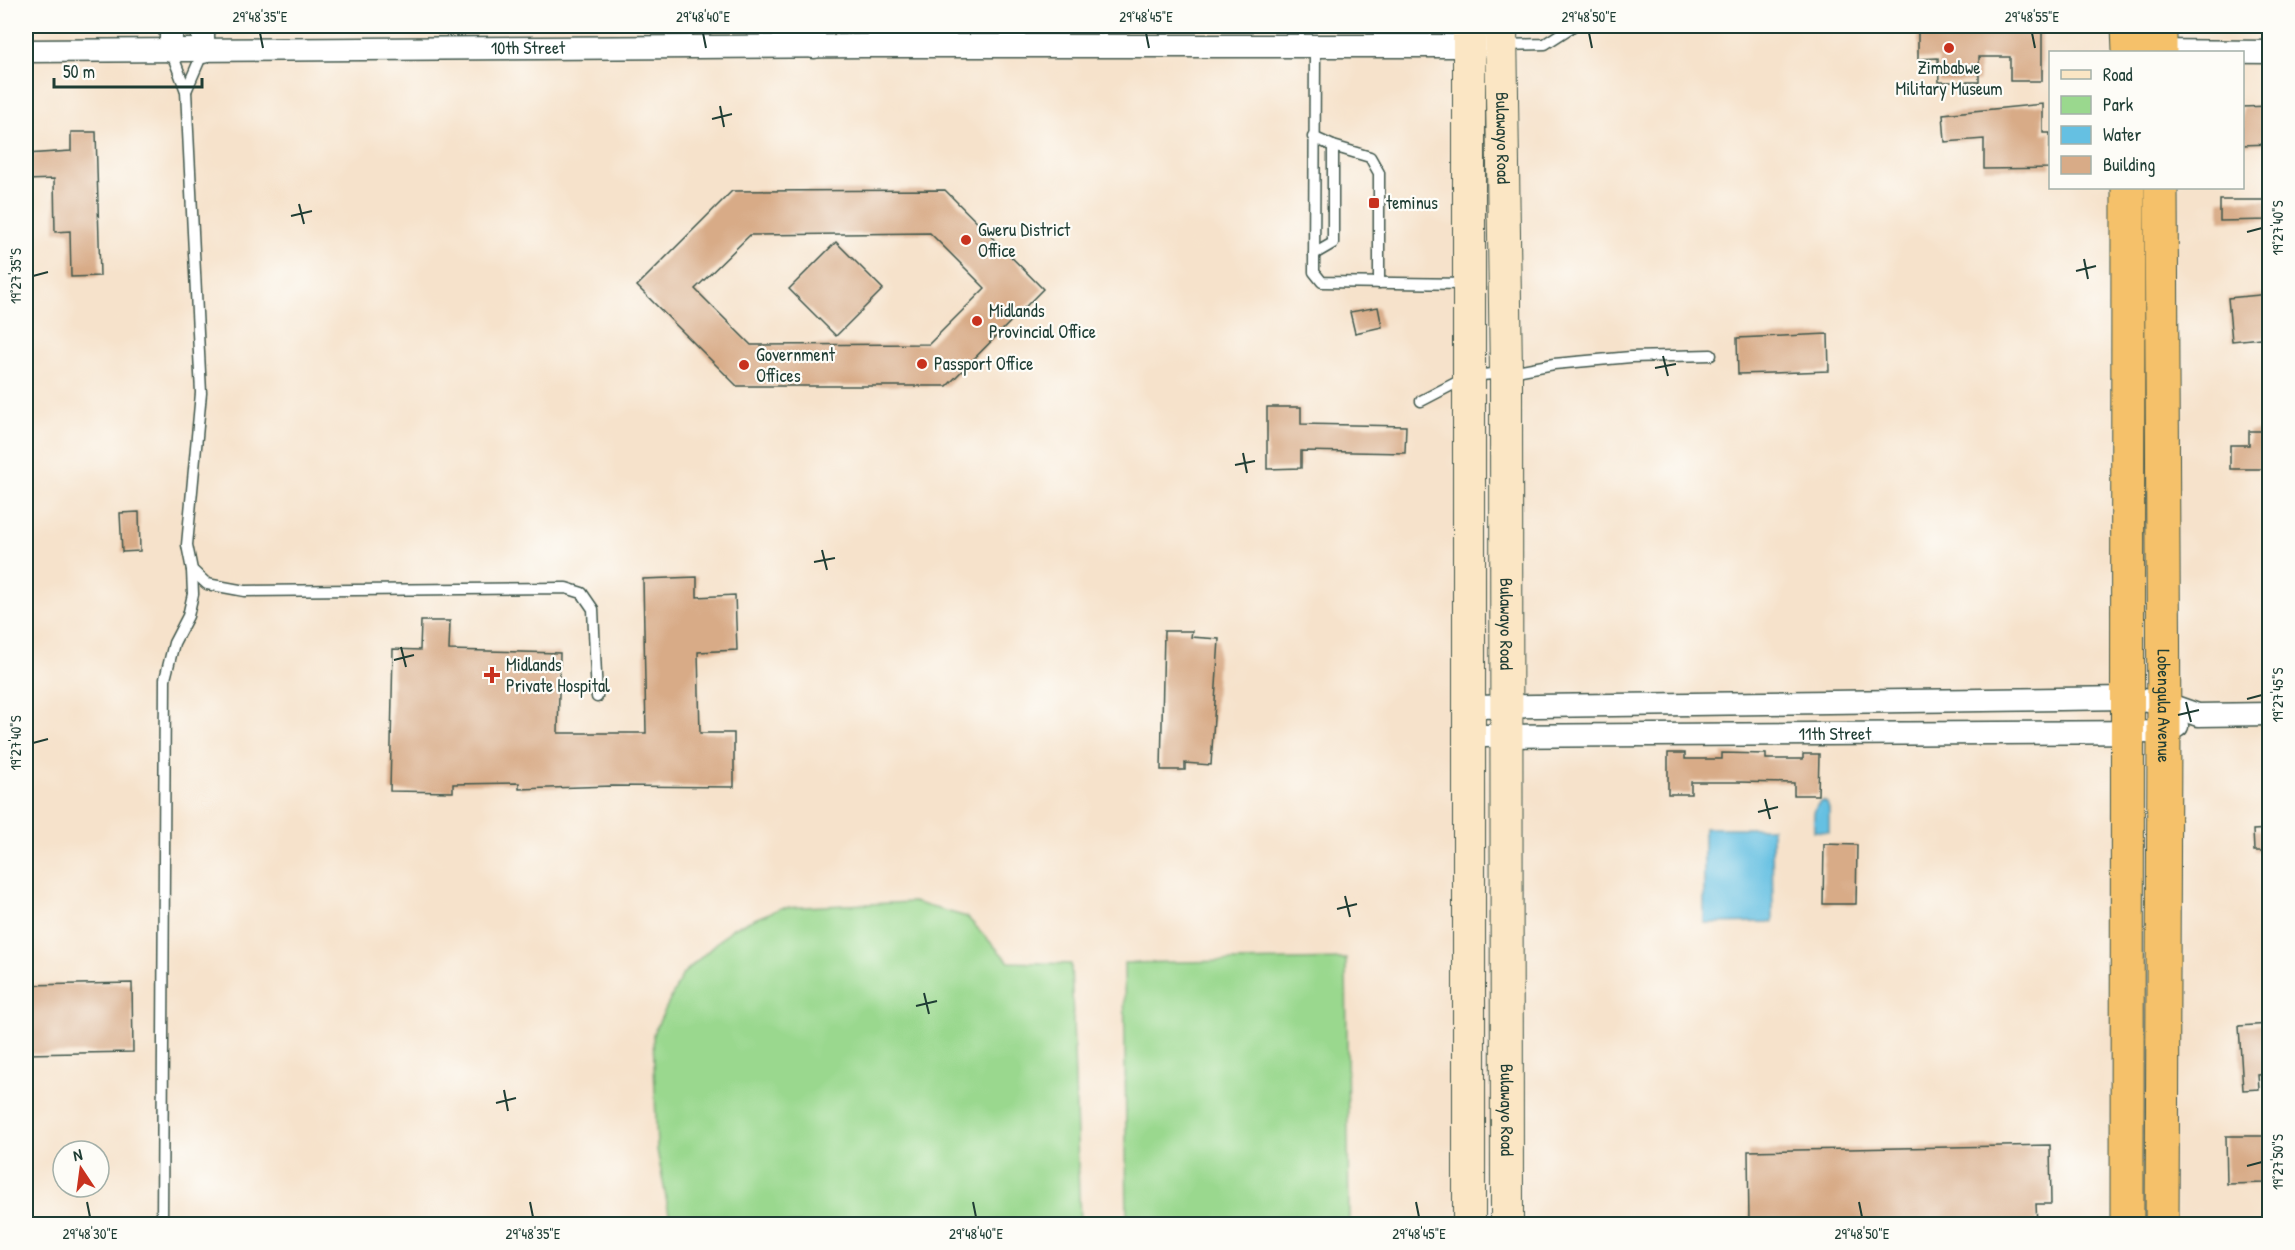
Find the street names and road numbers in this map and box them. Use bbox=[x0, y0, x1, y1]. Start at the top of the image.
street label: 10th Street bbox=[491, 35, 566, 60]
street label: Bulawayo Road bbox=[1490, 92, 1516, 184]
street label: Bulawayo Road bbox=[1494, 578, 1519, 670]
street label: Lobengula Avenue bbox=[2152, 649, 2177, 763]
street label: 11th Street bbox=[1798, 721, 1872, 746]
street label: Bulawayo Road bbox=[1495, 1064, 1520, 1156]

